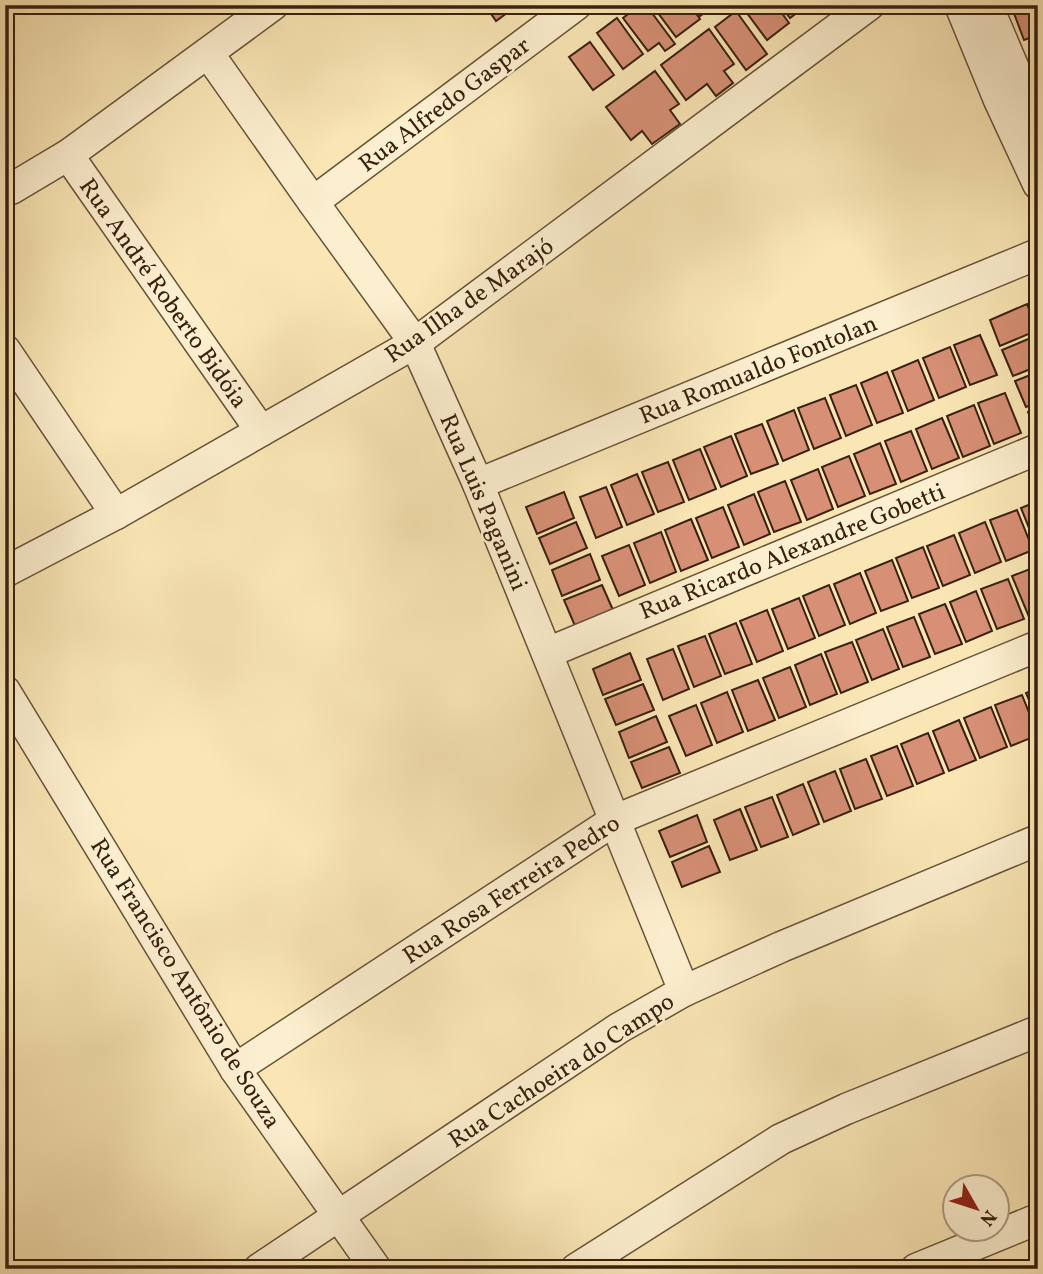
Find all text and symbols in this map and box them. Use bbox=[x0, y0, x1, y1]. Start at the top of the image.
street label: Rua Alfredo Gaspar bbox=[352, 30, 538, 181]
street label: Rua André Roberto Bidóia bbox=[70, 172, 255, 416]
street label: Rua Ilha de Marajó bbox=[379, 231, 561, 373]
street label: Rua Romualdo Fontolan bbox=[635, 308, 883, 434]
street label: Rua Luis Paganini bbox=[430, 409, 535, 597]
street label: Rua Ricardo Alexandre Gobetti bbox=[635, 476, 951, 630]
street label: Rua Rosa Ferreira Pedro bbox=[397, 808, 627, 974]
street label: Rua Francisco Antônio de Souza bbox=[81, 832, 288, 1136]
street label: Rua Cachoeira do Campo bbox=[442, 986, 682, 1158]
north arrow bbox=[942, 1172, 1012, 1242]
text: N bbox=[973, 1204, 1002, 1231]

